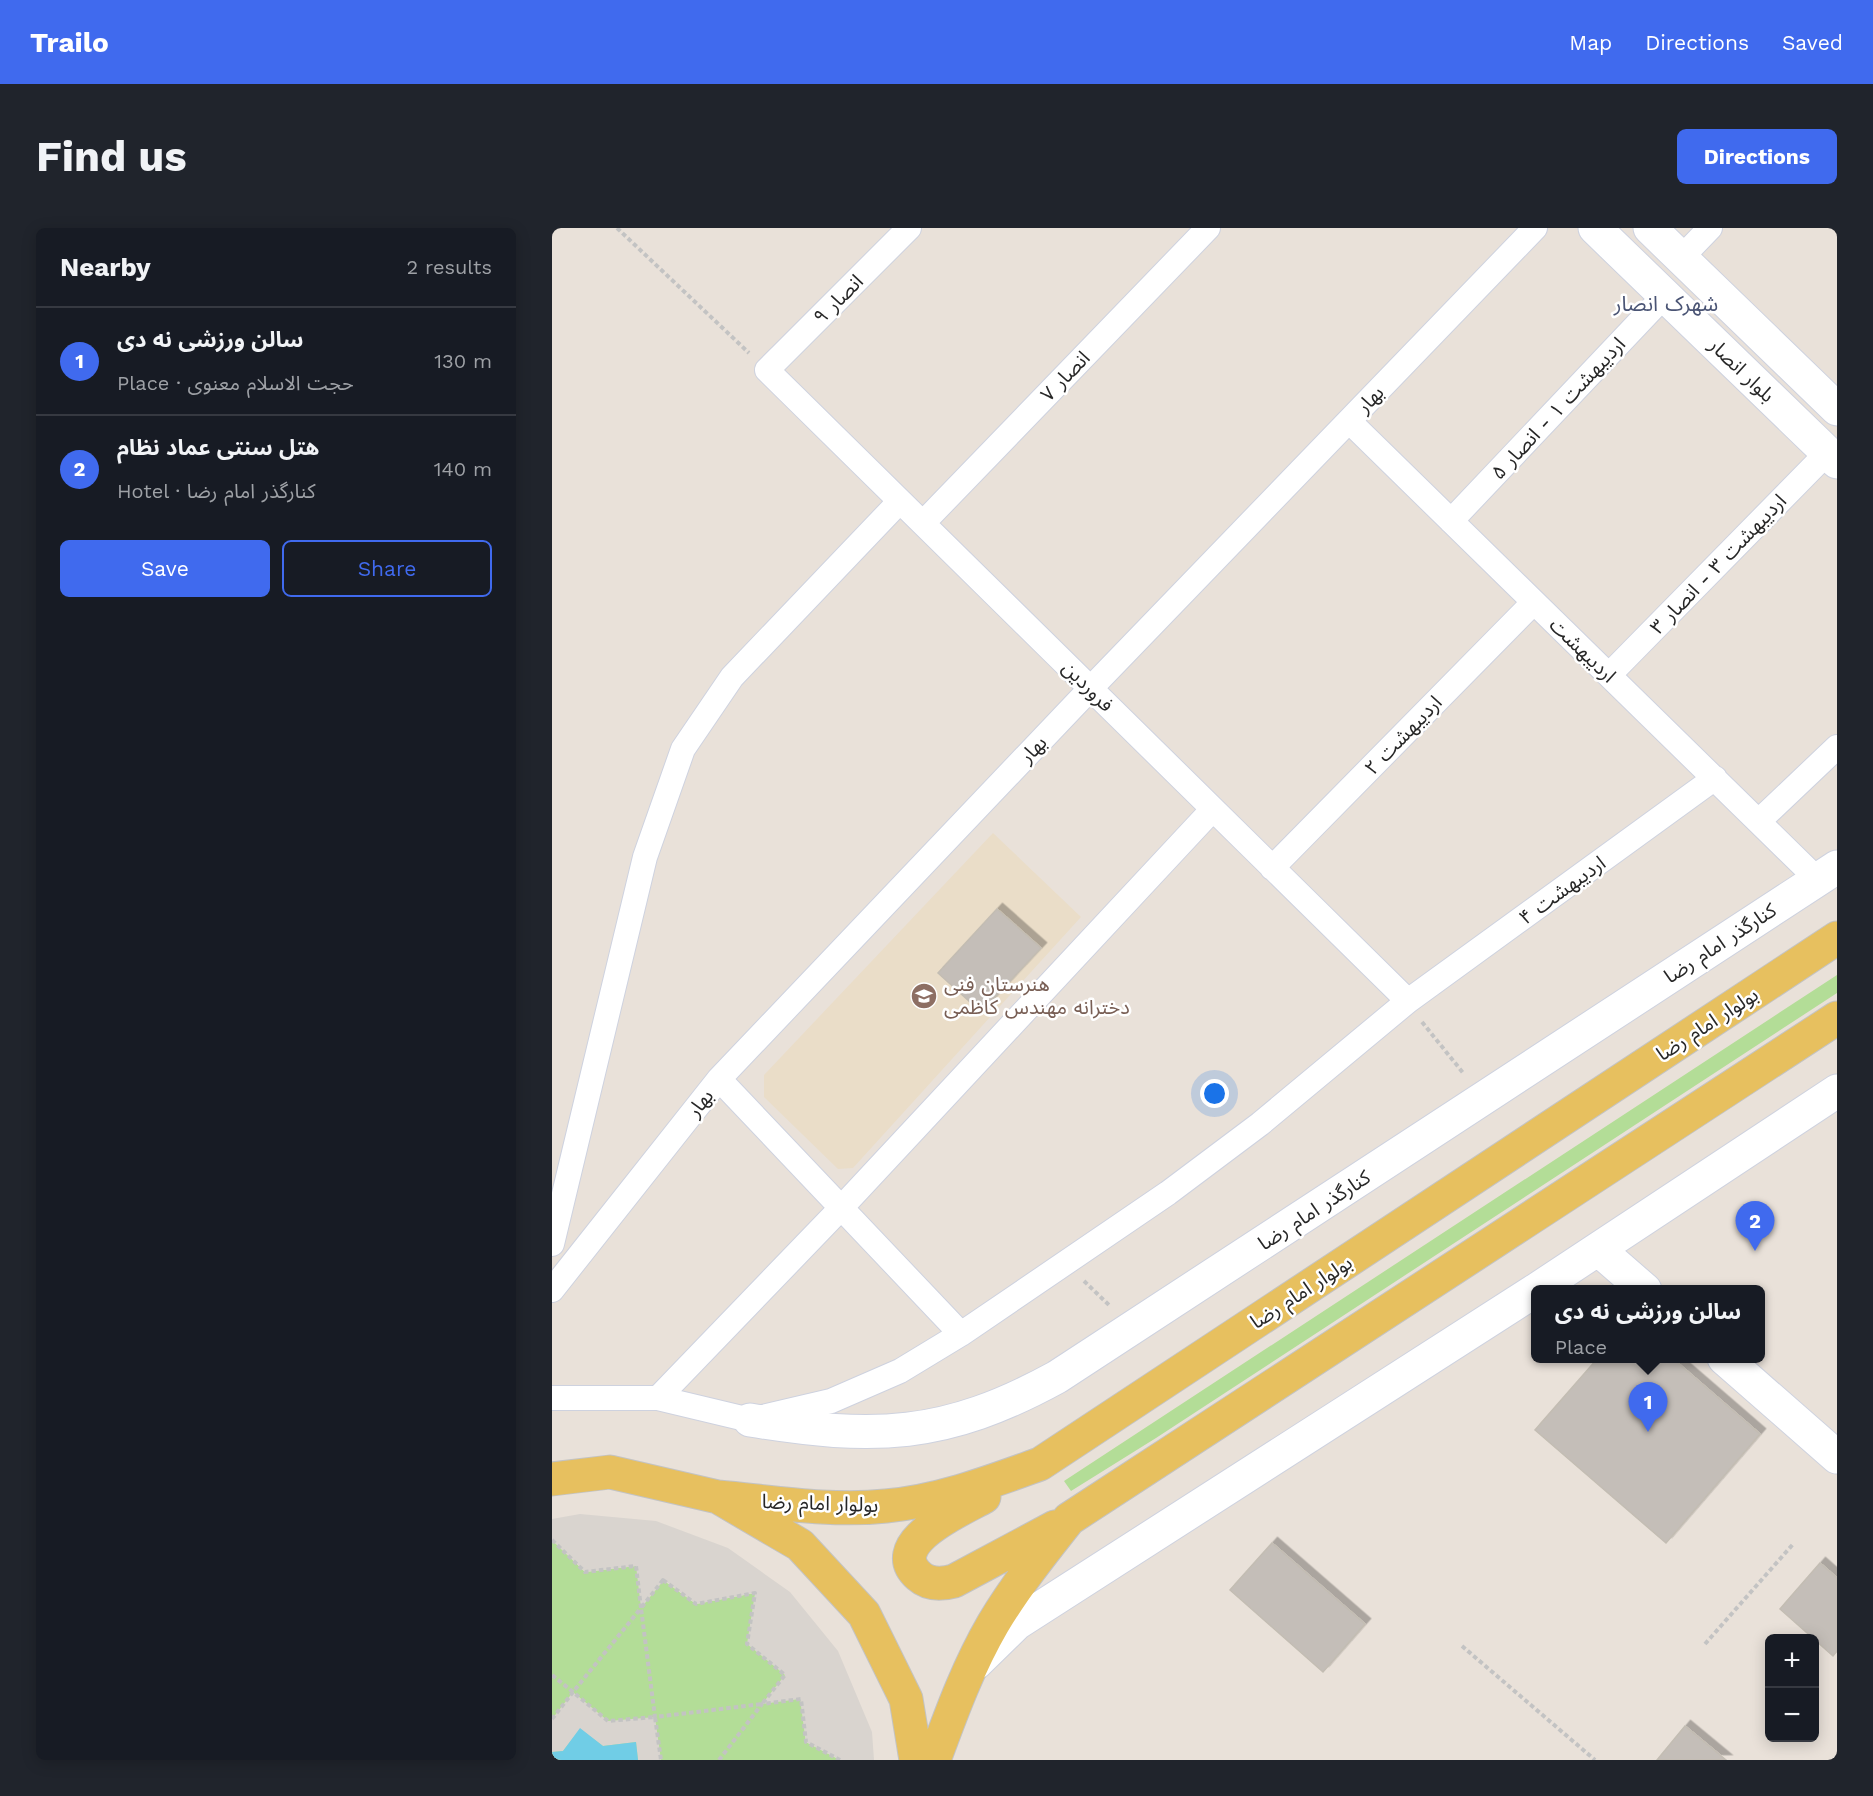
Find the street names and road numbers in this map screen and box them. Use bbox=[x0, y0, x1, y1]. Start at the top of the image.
street label: انصار ۹ bbox=[808, 269, 868, 329]
street label: اردیبهشت ۱ - انصار ۵ bbox=[1486, 332, 1630, 484]
street label: بلوار انصار bbox=[1703, 332, 1780, 407]
street label: انصار ۷ bbox=[1035, 346, 1095, 406]
street label: بهار bbox=[1351, 380, 1389, 418]
street label: اردیبهشت ۳ - انصار ۳ bbox=[1645, 489, 1791, 639]
street label: اردیبهشت bbox=[1545, 613, 1621, 687]
street label: فروردین bbox=[1057, 655, 1119, 717]
street label: اردیبهشت ۲ bbox=[1359, 690, 1447, 780]
street label: بهار bbox=[1014, 730, 1052, 768]
street label: اردیبهشت ۴ bbox=[1514, 851, 1610, 929]
street label: کنارگذر امام رضا bbox=[1659, 897, 1783, 991]
street label: بولوار امام رضا bbox=[1652, 982, 1764, 1068]
street label: بهار bbox=[681, 1084, 718, 1122]
street label: کنارگذر امام رضا bbox=[1253, 1164, 1377, 1258]
street label: بولوار امام رضا bbox=[1246, 1250, 1358, 1336]
street label: بولوار امام رضا bbox=[761, 1489, 879, 1520]

